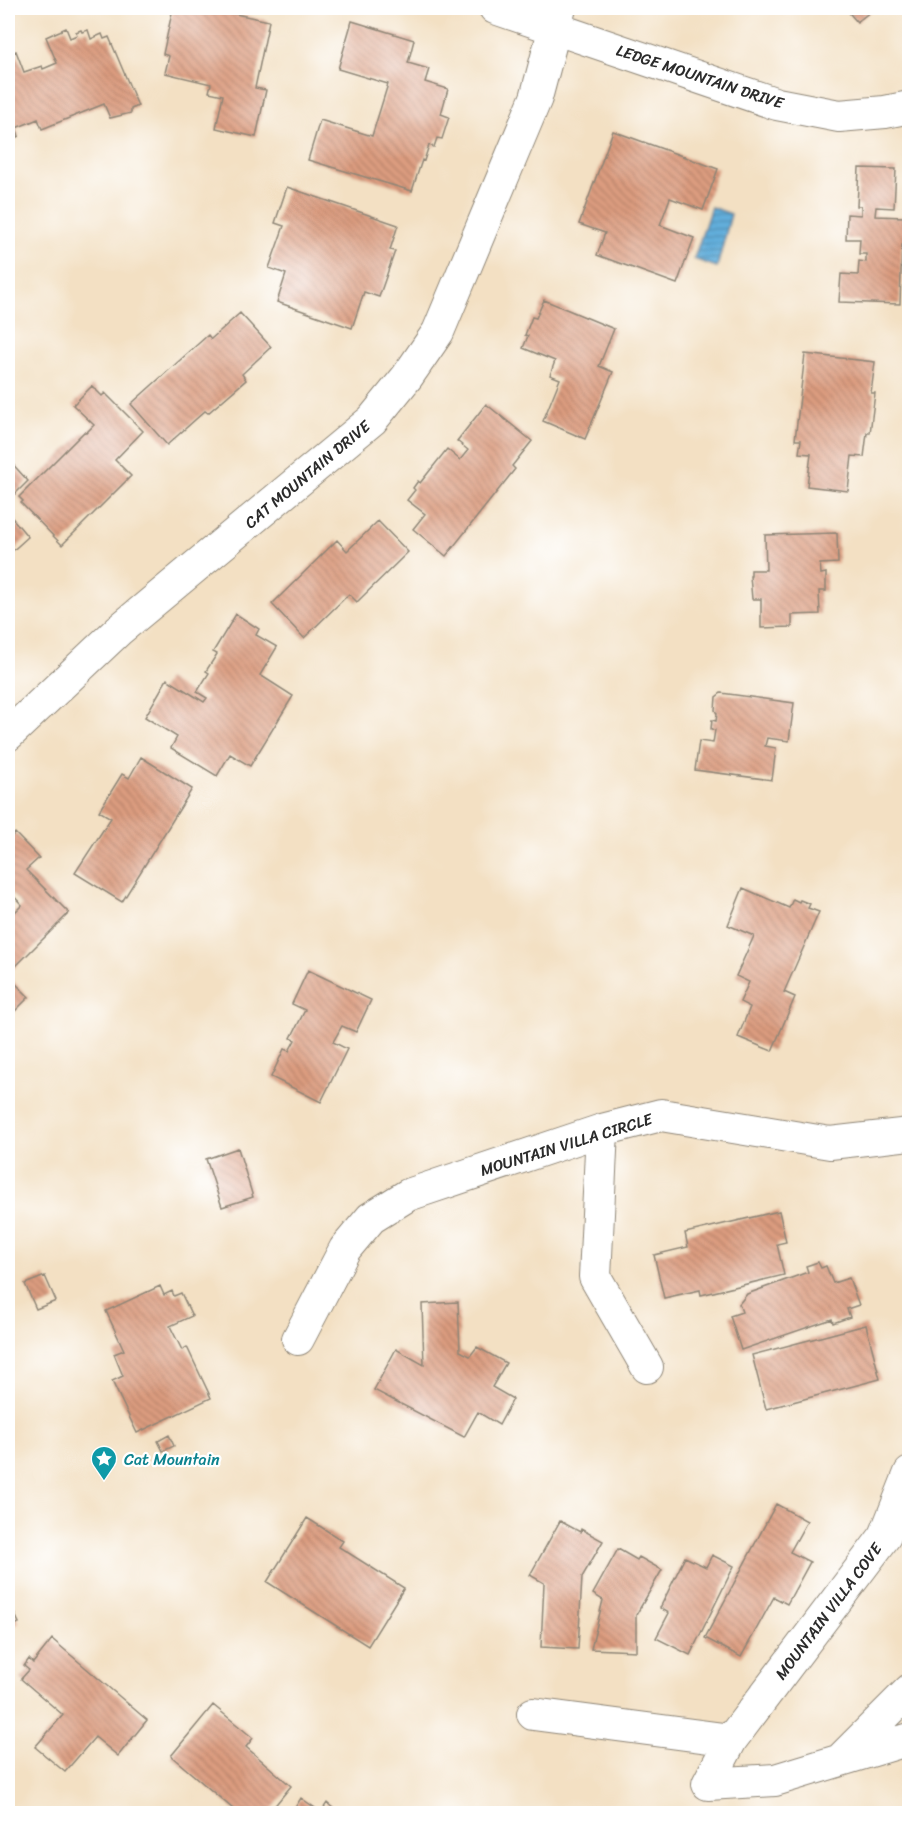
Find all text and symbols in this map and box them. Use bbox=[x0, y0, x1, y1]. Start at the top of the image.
street label: LEDGE MOUNTAIN DRIVE bbox=[612, 36, 788, 118]
street label: CAT MOUNTAIN DRIVE bbox=[238, 412, 378, 536]
street label: MOUNTAIN VILLA CIRCLE bbox=[476, 1104, 657, 1185]
place icon: Cat Mountain bbox=[89, 1444, 119, 1482]
place label: Cat Mountain bbox=[124, 1445, 220, 1474]
street label: MOUNTAIN VILLA COVE bbox=[767, 1536, 890, 1686]

